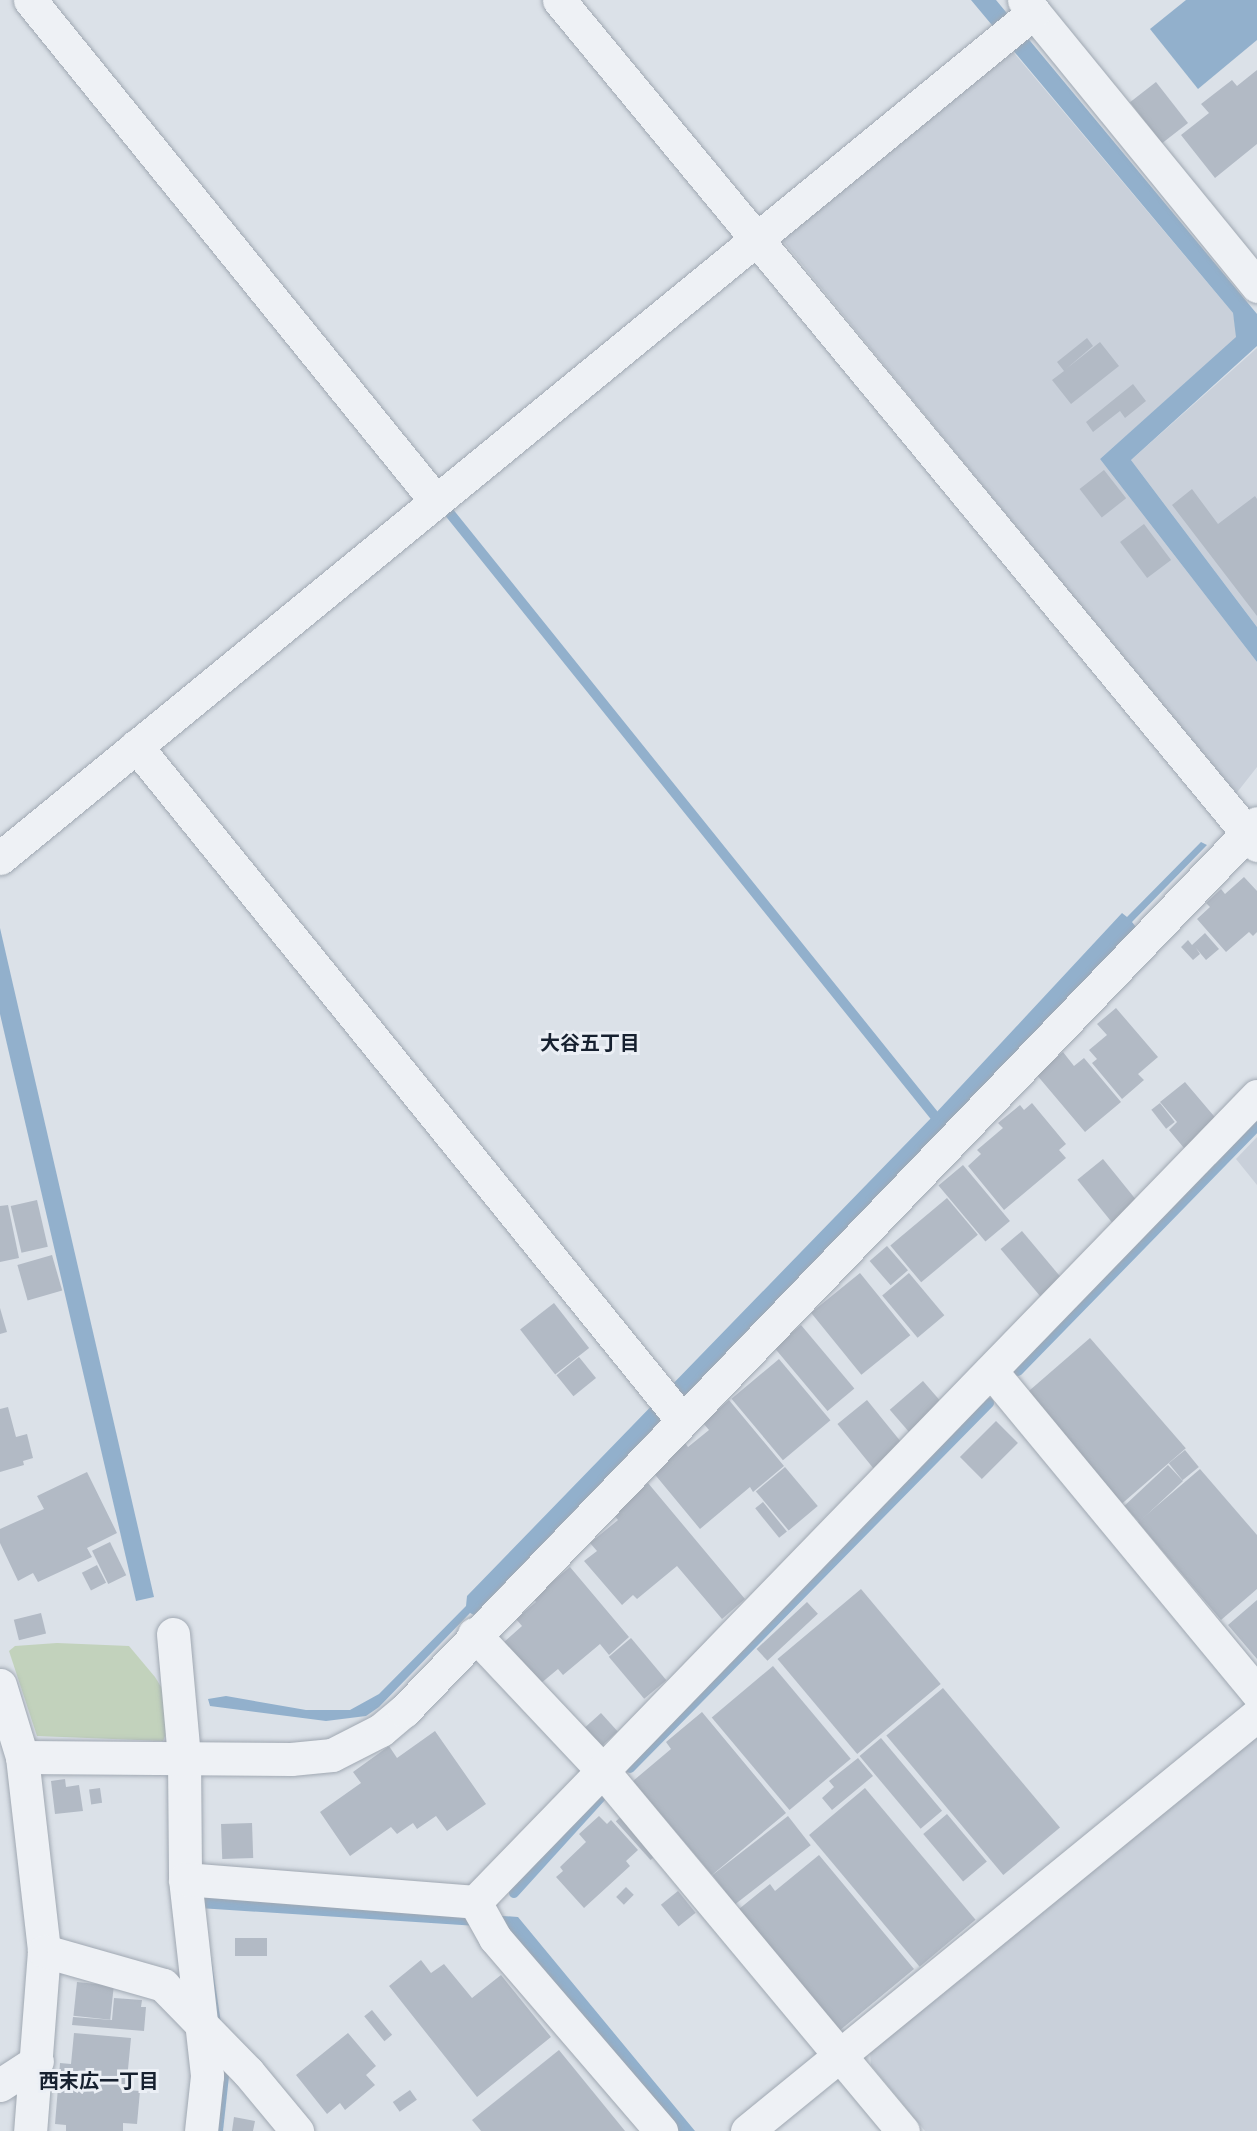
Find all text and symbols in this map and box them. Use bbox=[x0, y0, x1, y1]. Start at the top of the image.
district label: 大谷五丁目 bbox=[540, 1030, 640, 1054]
district label: 西末広一丁目 bbox=[39, 2068, 159, 2092]

